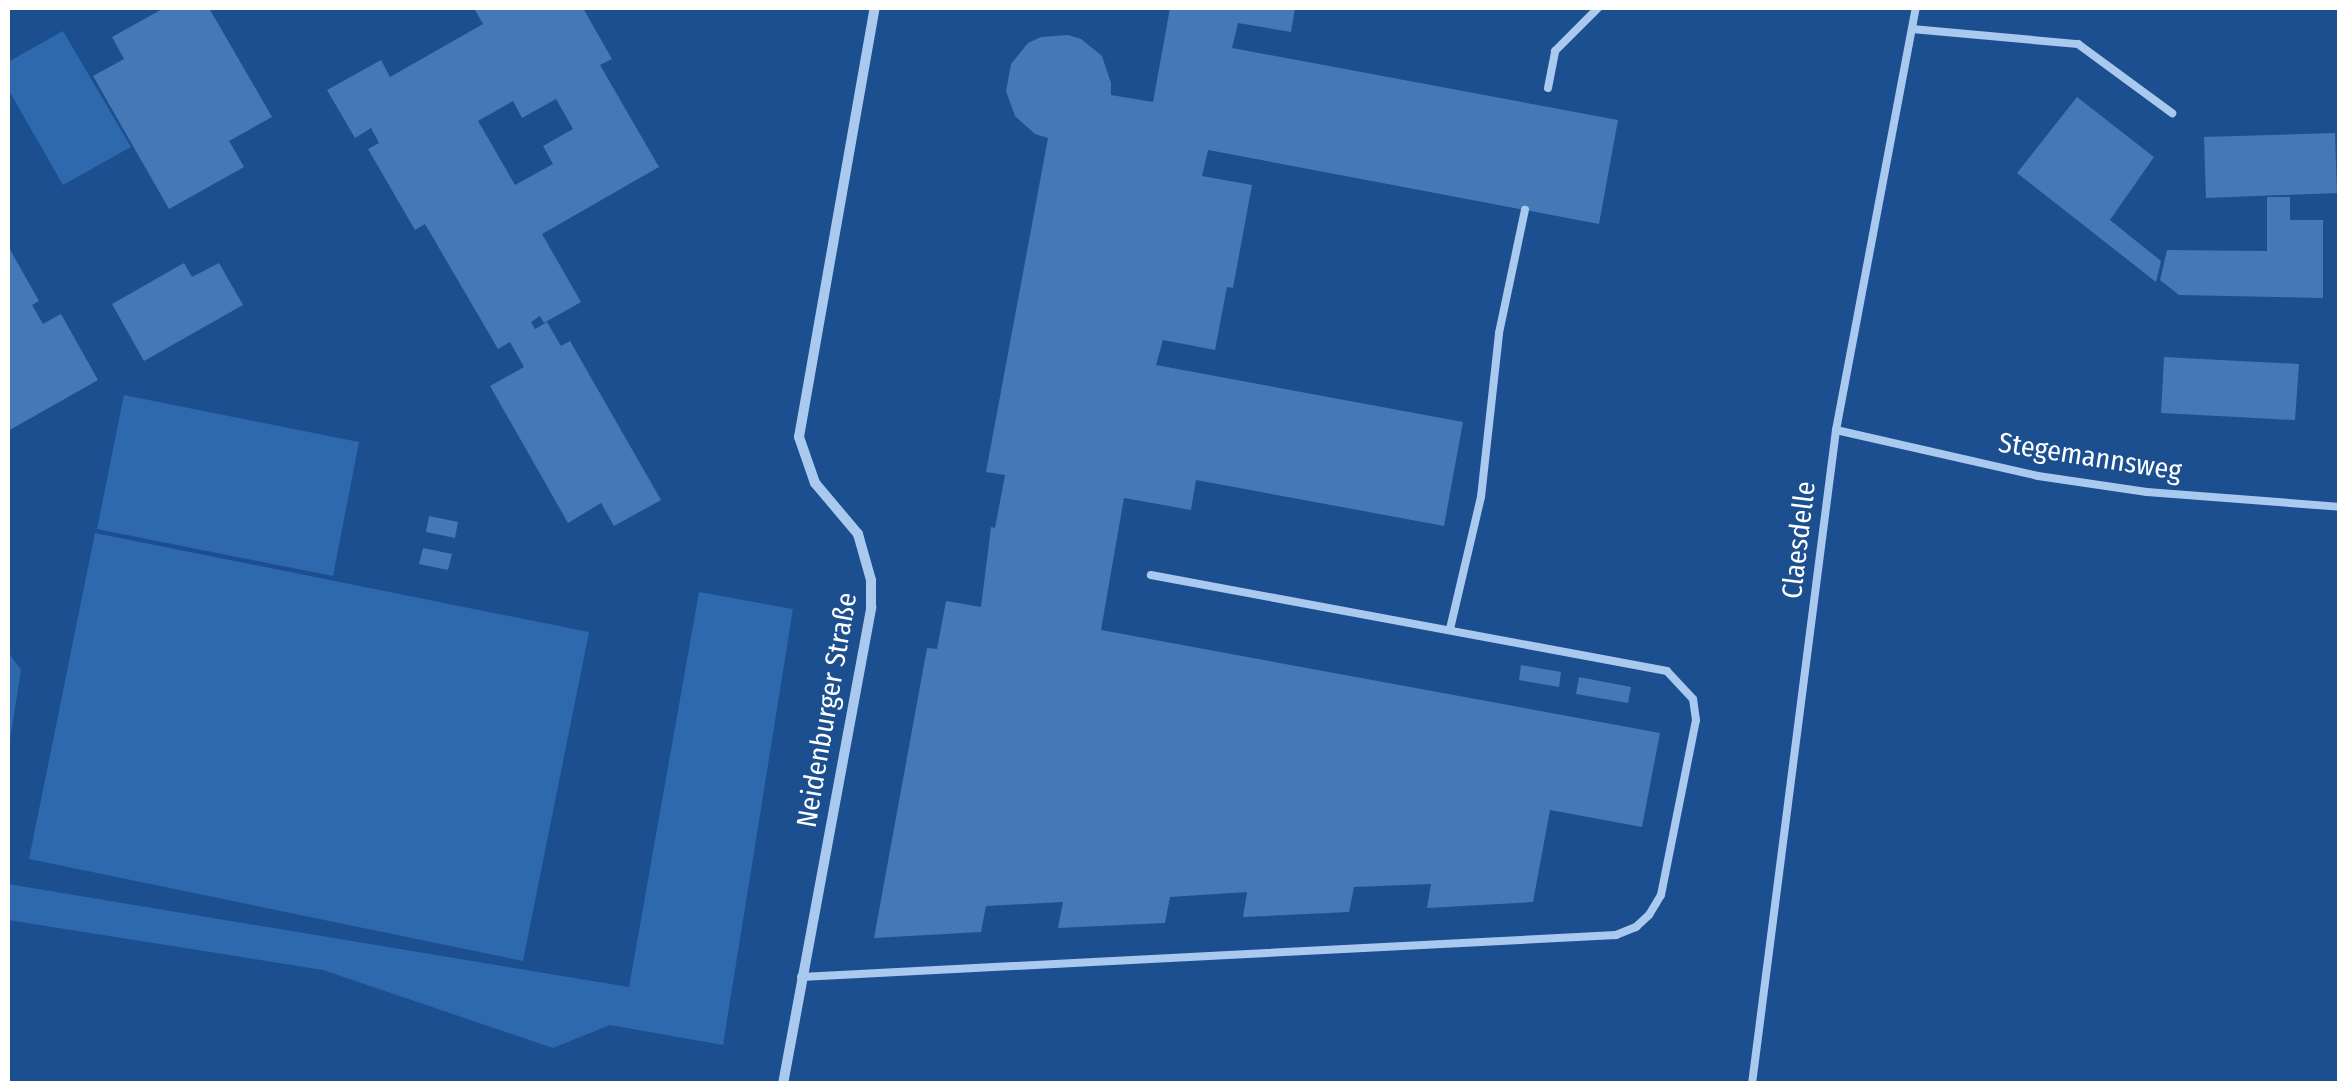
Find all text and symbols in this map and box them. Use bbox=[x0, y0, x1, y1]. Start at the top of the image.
street label: Stegemannsweg bbox=[1996, 426, 2184, 488]
street label: Claesdelle bbox=[1775, 479, 1823, 601]
street label: Neidenburger Straße bbox=[790, 590, 864, 830]

